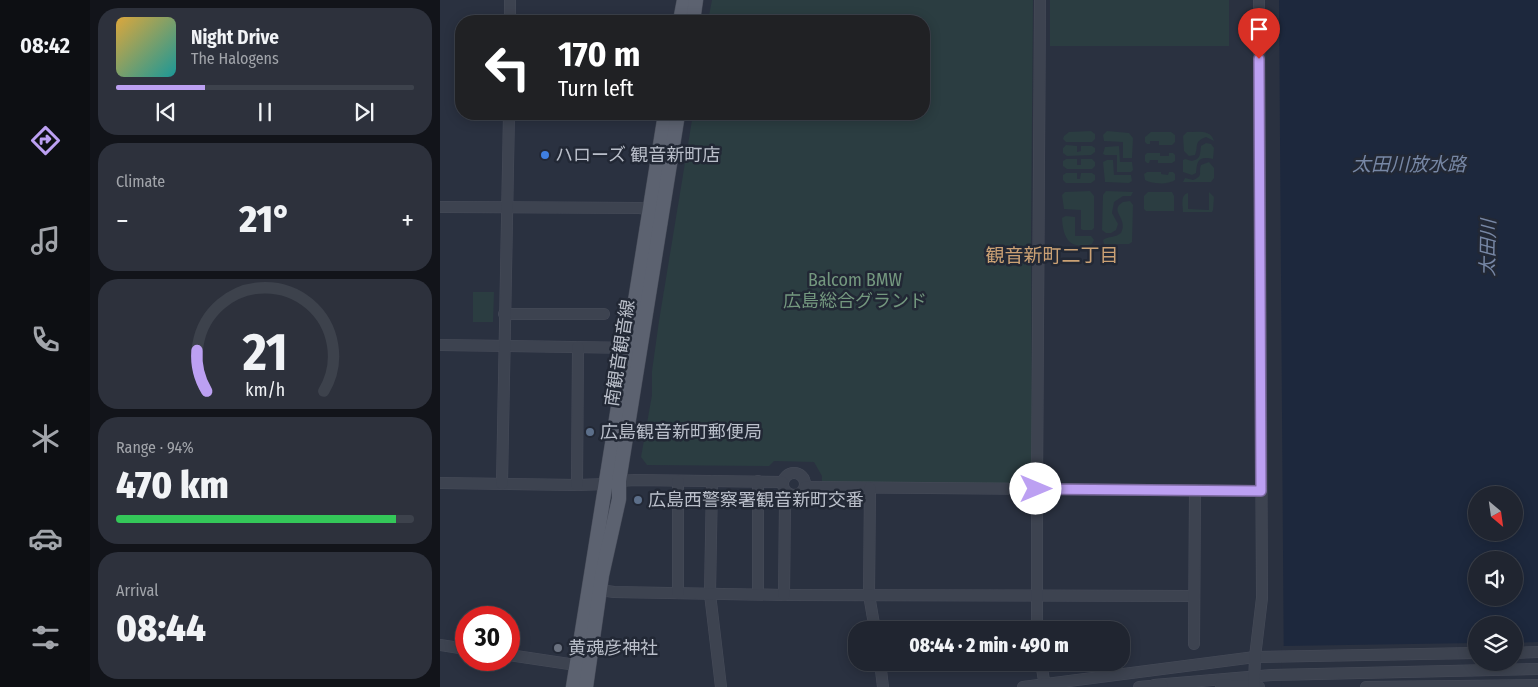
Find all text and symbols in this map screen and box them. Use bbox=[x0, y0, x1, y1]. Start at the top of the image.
pin bbox=[1238, 8, 1280, 59]
icon: arrive bbox=[1245, 15, 1273, 43]
text: Night Drive bbox=[191, 26, 279, 49]
text: 08:42 bbox=[20, 32, 70, 59]
text: 170 m bbox=[558, 33, 641, 75]
icon: left bbox=[475, 35, 540, 100]
text: The Halogens bbox=[191, 49, 279, 68]
text: Turn left bbox=[558, 75, 634, 102]
icon: previous bbox=[152, 98, 180, 126]
icon: pause bbox=[251, 98, 279, 126]
icon: next bbox=[350, 98, 378, 126]
icon: directions bbox=[28, 123, 63, 158]
place label: ハローズ 観音新町店 bbox=[555, 144, 720, 166]
marker: ハローズ 観音新町店 bbox=[539, 149, 551, 161]
water label: 太田川放水路 bbox=[1352, 153, 1468, 176]
text: Climate bbox=[116, 172, 165, 191]
text: 21° bbox=[239, 196, 291, 242]
text: − bbox=[116, 204, 129, 237]
text: + bbox=[401, 204, 414, 237]
water label: 太田川 bbox=[1476, 217, 1500, 277]
icon: music bbox=[28, 223, 63, 258]
district label: 観音新町二丁目 bbox=[985, 244, 1119, 267]
park label: Balcom BMW 広島総合グランド bbox=[783, 269, 927, 312]
street label: 南観音観音線 bbox=[601, 298, 639, 408]
text: 21 bbox=[241, 321, 288, 384]
icon: phone bbox=[28, 322, 63, 357]
text: km/h bbox=[245, 379, 285, 401]
icon: climate bbox=[28, 421, 63, 456]
place label: 広島観音新町郵便局 bbox=[600, 421, 762, 443]
marker: 広島観音新町郵便局 bbox=[584, 426, 596, 438]
text: Range · 94% bbox=[116, 438, 194, 457]
text: 470 km bbox=[116, 462, 229, 508]
position arrow bbox=[1009, 462, 1061, 514]
north arrow bbox=[1468, 486, 1522, 541]
map controls bbox=[1468, 486, 1523, 671]
place label: 広島西警察署観音新町交番 bbox=[648, 489, 864, 511]
marker: 広島西警察署観音新町交番 bbox=[632, 494, 644, 506]
icon: car bbox=[28, 521, 63, 556]
button: sound bbox=[1468, 551, 1523, 606]
text: Arrival bbox=[116, 581, 158, 600]
text: 08:44 bbox=[116, 605, 206, 651]
speed limit sign: 30 bbox=[455, 606, 520, 671]
button: layers bbox=[1468, 616, 1523, 671]
icon: filters bbox=[28, 620, 63, 655]
text: 08:44 · 2 min · 490 m bbox=[909, 634, 1069, 657]
place label: 黄魂彦神社 bbox=[568, 637, 658, 659]
marker: 黄魂彦神社 bbox=[552, 642, 564, 654]

